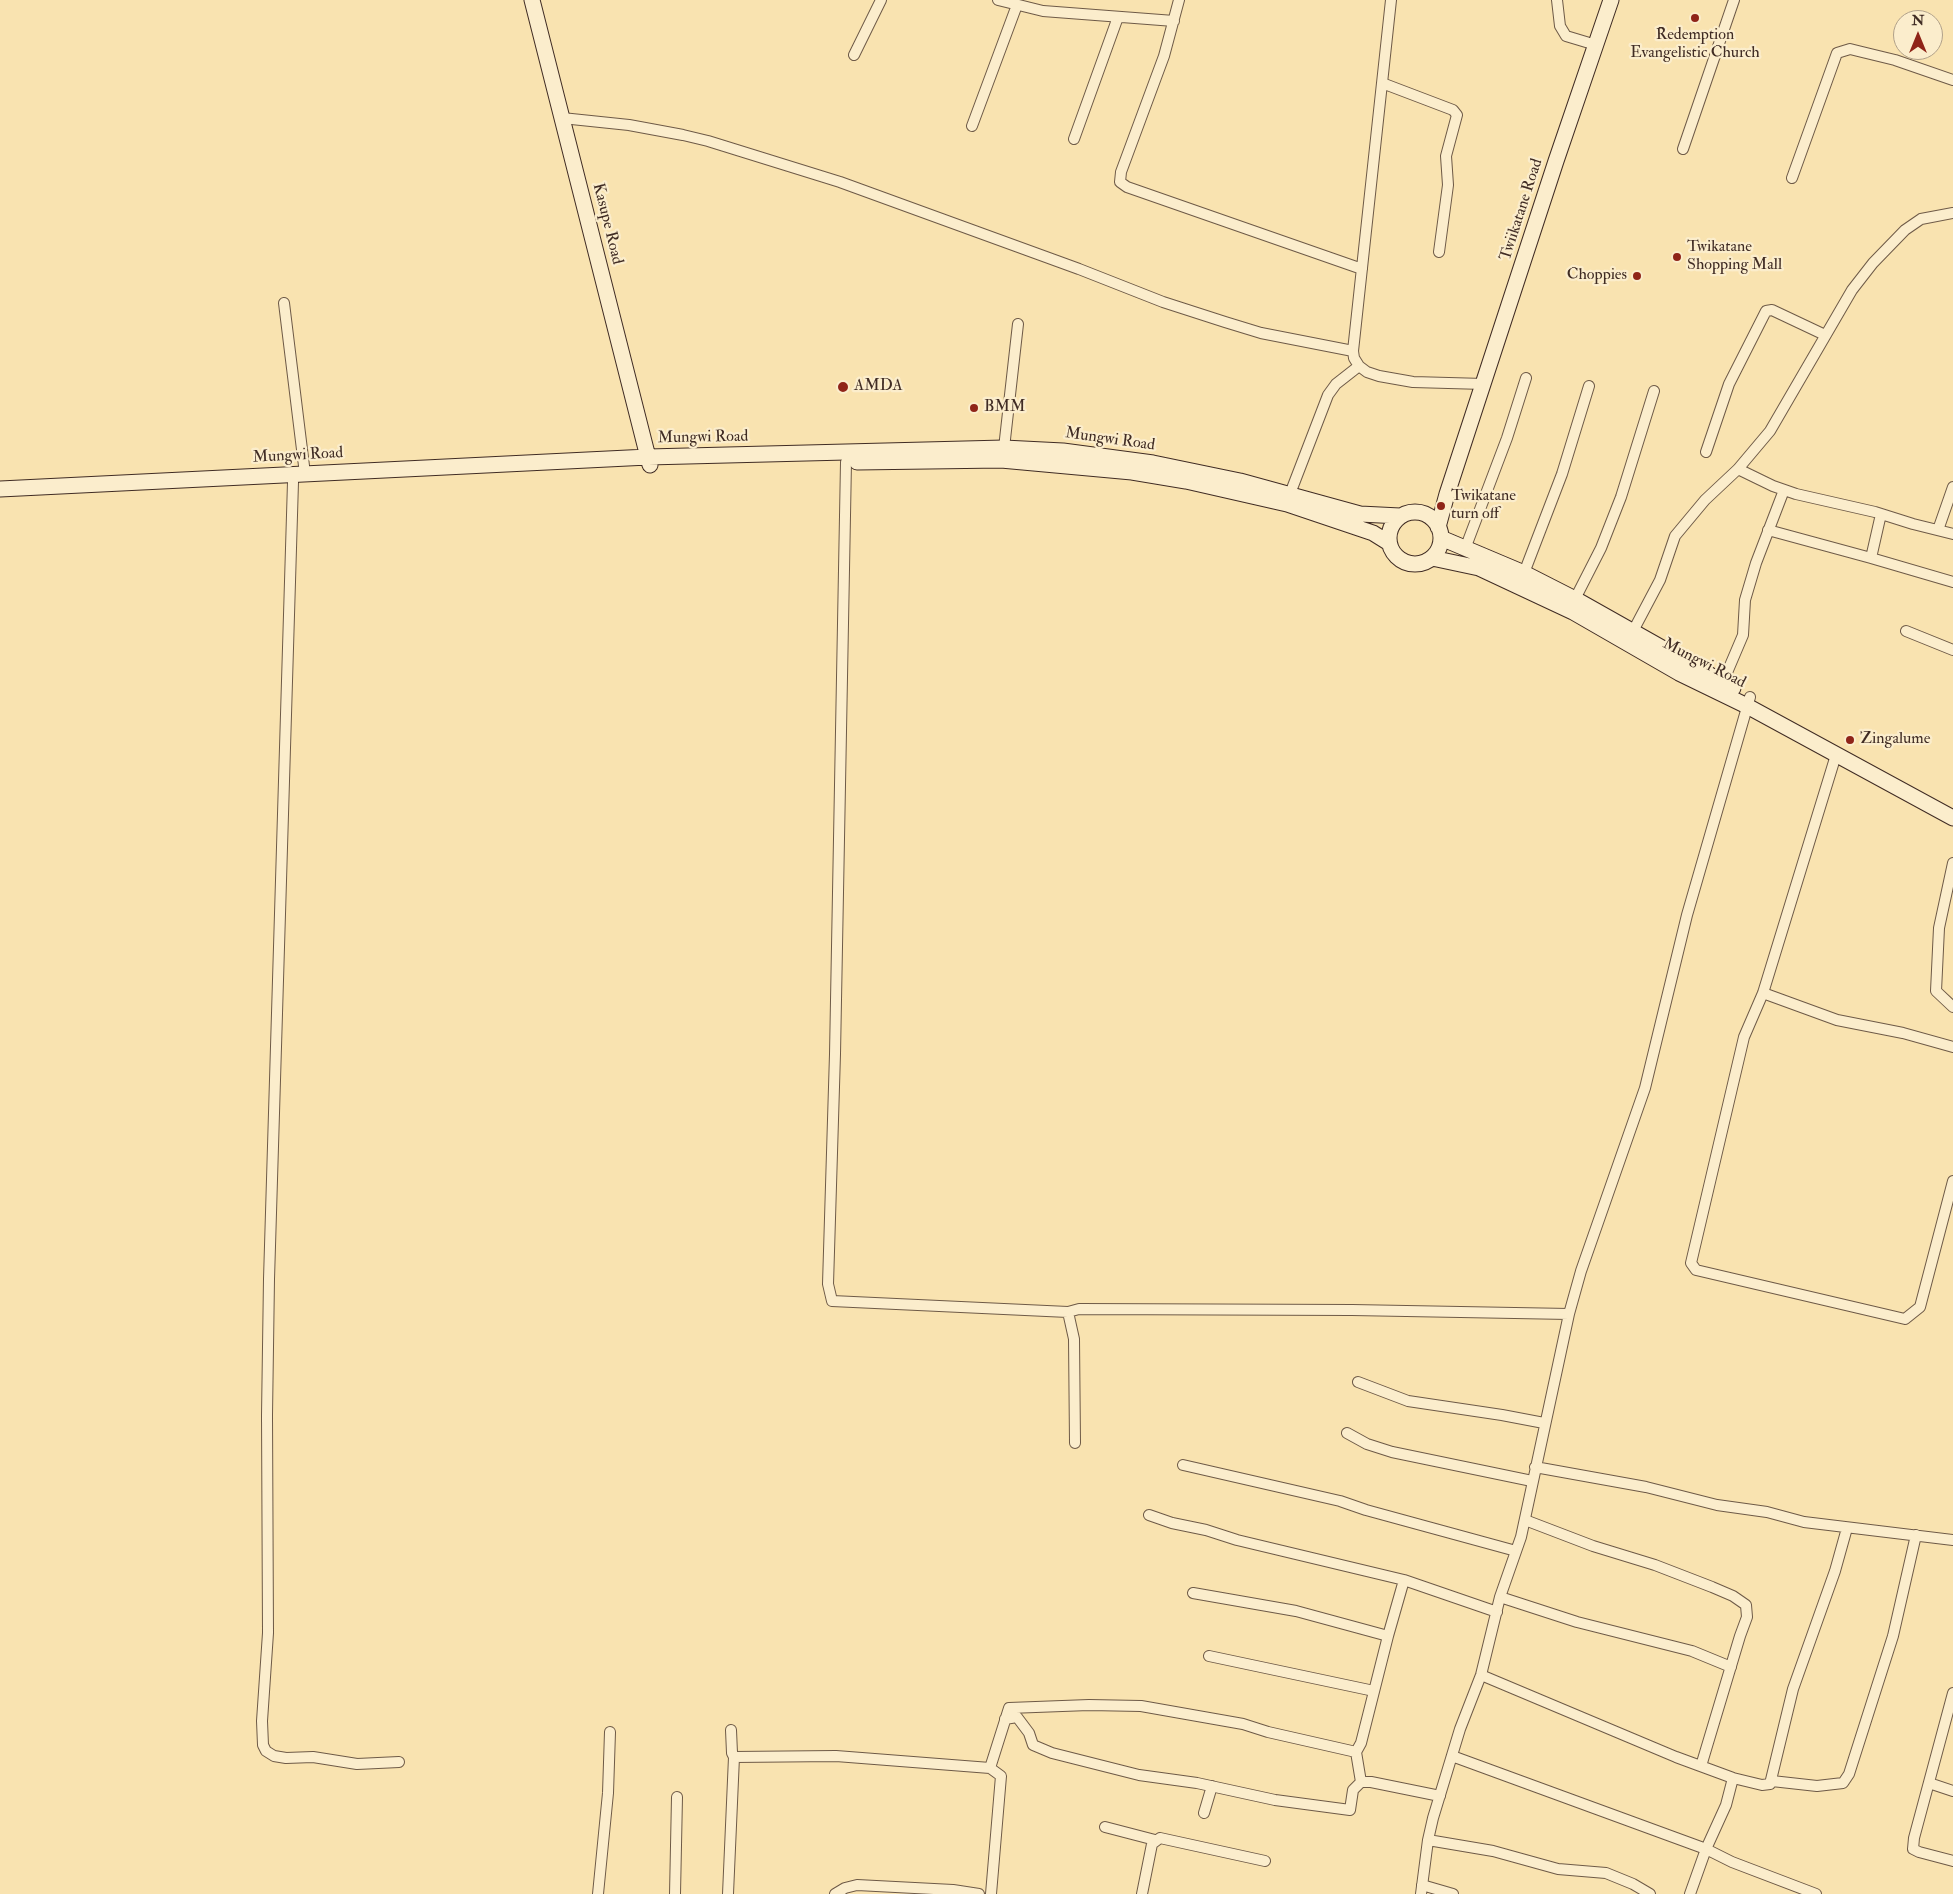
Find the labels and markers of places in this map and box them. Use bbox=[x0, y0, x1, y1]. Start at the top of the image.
marker: Redemption Evangelistic Church bbox=[1689, 12, 1701, 24]
place label: Redemption Evangelistic Church bbox=[1630, 26, 1760, 64]
place label: Twikatane Shopping Mall bbox=[1687, 238, 1782, 276]
marker: Twikatane Shopping Mall bbox=[1671, 251, 1683, 263]
place label: Choppies bbox=[1567, 266, 1627, 286]
marker: Choppies bbox=[1631, 270, 1643, 282]
place label: AMDA bbox=[854, 377, 903, 397]
marker: AMDA bbox=[836, 380, 850, 394]
place label: BMM bbox=[984, 398, 1025, 418]
marker: BMM bbox=[968, 402, 980, 414]
place label: Twikatane turn off bbox=[1451, 487, 1516, 525]
marker: Twikatane turn off bbox=[1435, 500, 1447, 512]
place label: Zingalume bbox=[1860, 730, 1930, 750]
marker: Zingalume bbox=[1844, 734, 1856, 746]

